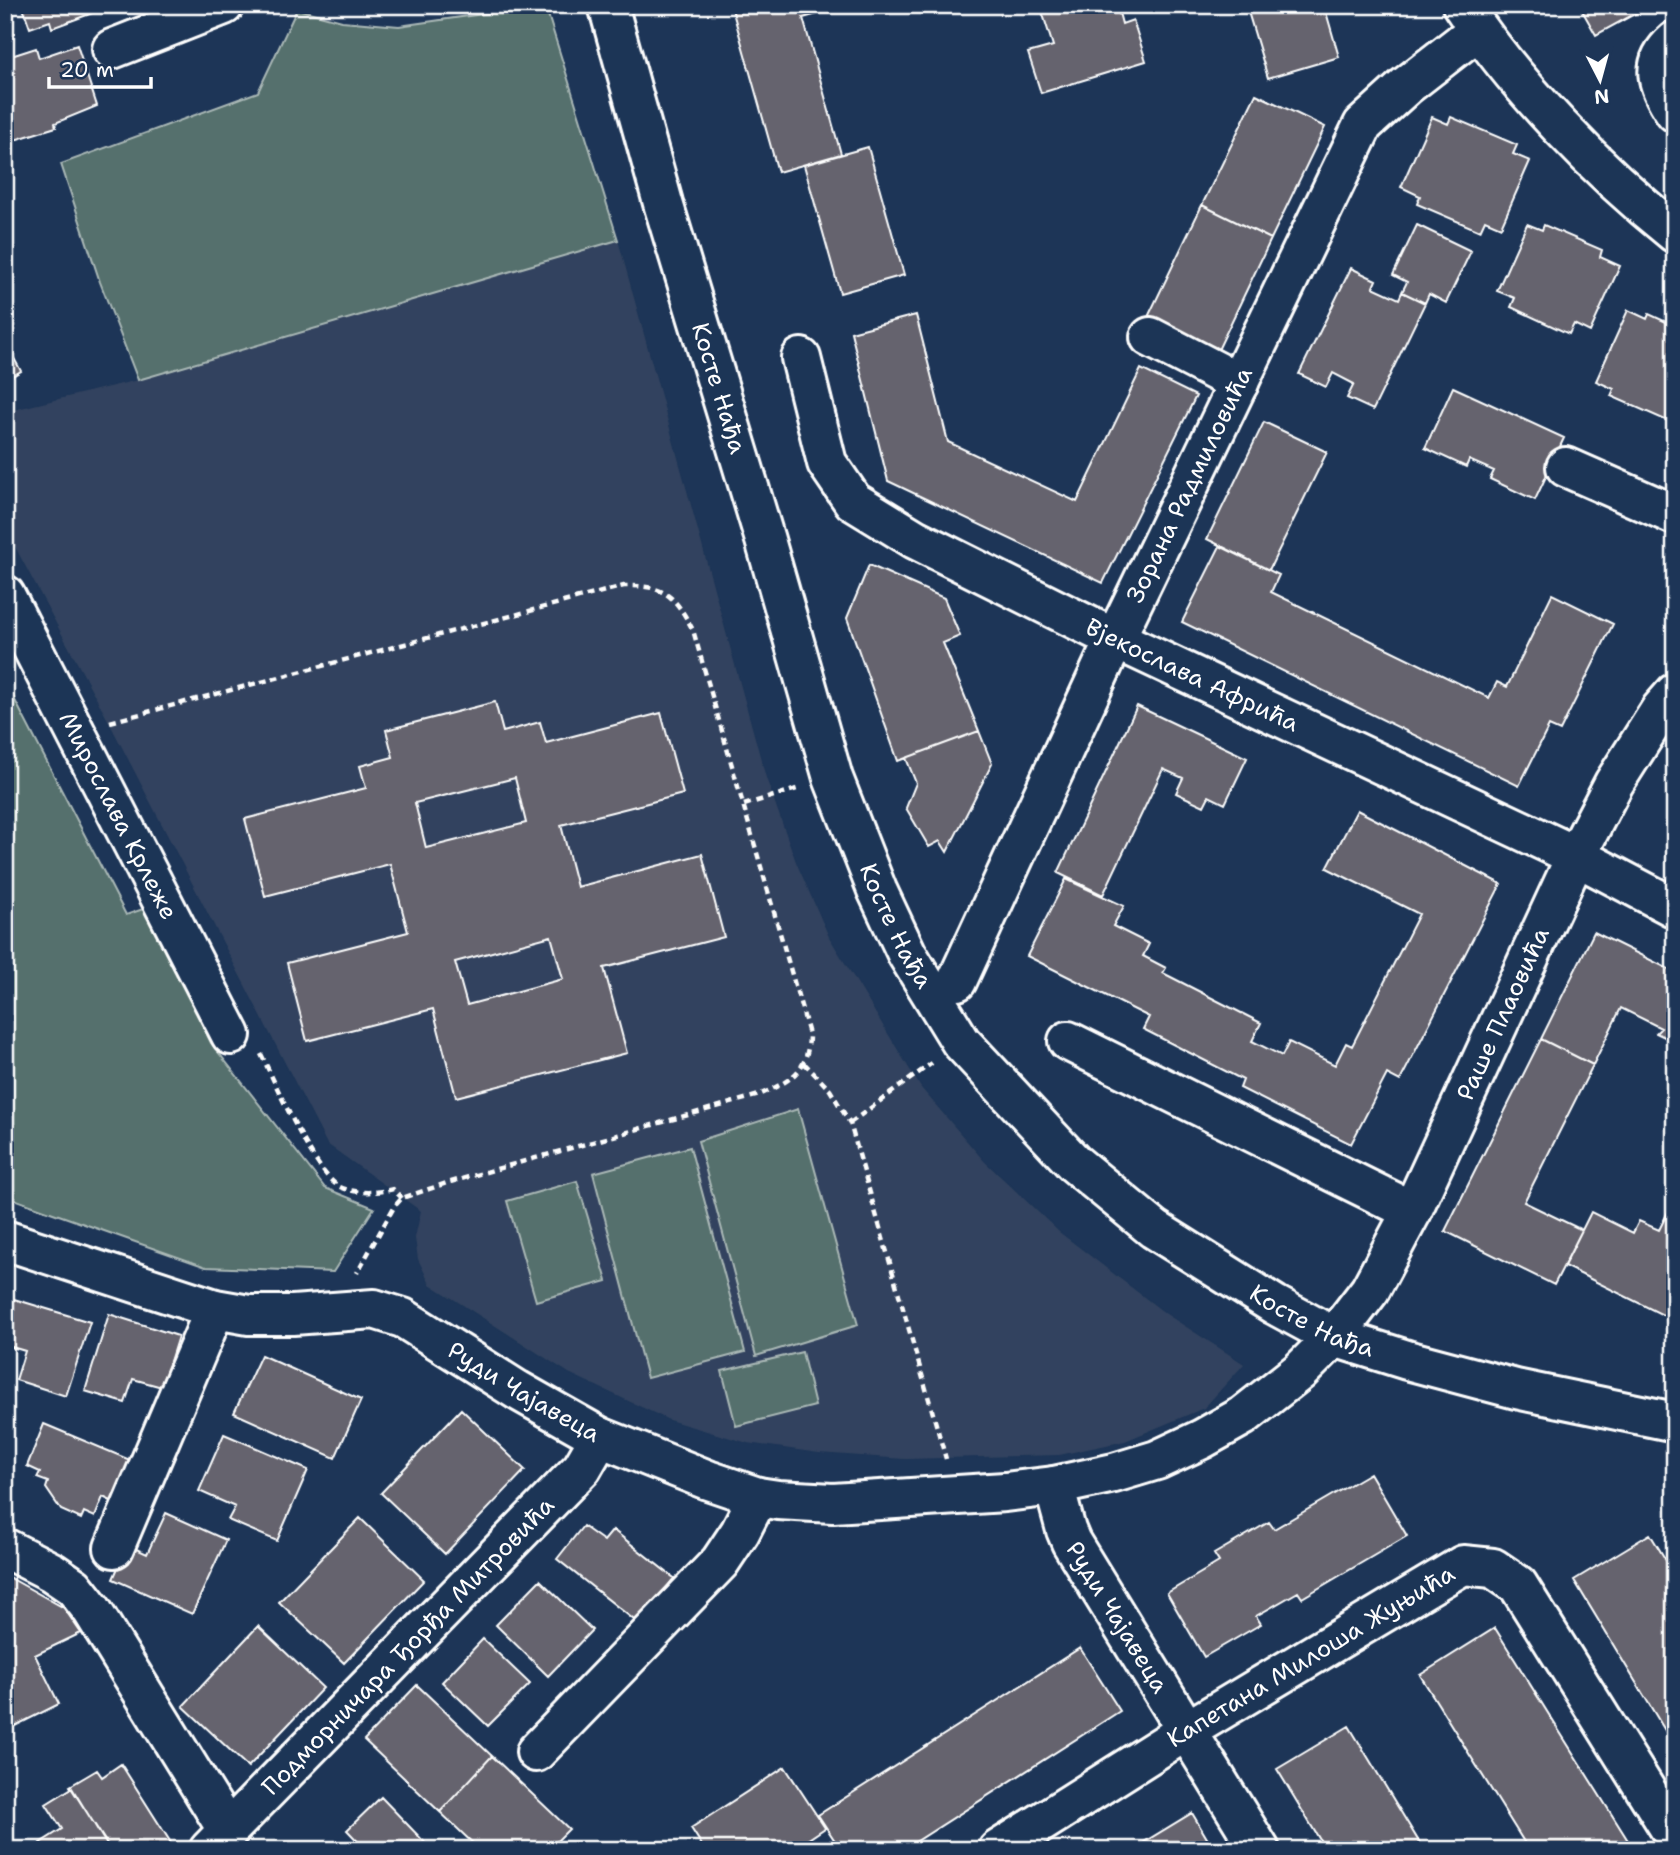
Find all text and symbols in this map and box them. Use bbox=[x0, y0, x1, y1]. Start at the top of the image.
scale bar bbox=[49, 46, 150, 90]
north arrow bbox=[1564, 46, 1634, 116]
text: 20 m bbox=[60, 56, 114, 84]
text: N bbox=[1593, 83, 1611, 110]
street label: Косте Нађа bbox=[684, 319, 754, 458]
street label: Зорана Радмиловића bbox=[1119, 361, 1260, 608]
street label: Вјекослава Афрића bbox=[1080, 611, 1304, 739]
street label: Мирослава Крлеже bbox=[52, 706, 185, 925]
street label: Косте Нађа bbox=[852, 859, 940, 994]
street label: Раше Плаовића bbox=[1449, 922, 1557, 1105]
street label: Косте Нађа bbox=[1243, 1277, 1378, 1365]
street label: Руди Чајавеца bbox=[441, 1334, 606, 1450]
street label: Подморничара Ђорђа Митровића bbox=[255, 1490, 561, 1802]
street label: Руди Чајавеца bbox=[1058, 1535, 1176, 1699]
street label: Капетана Милоша Жуњића bbox=[1161, 1558, 1461, 1755]

